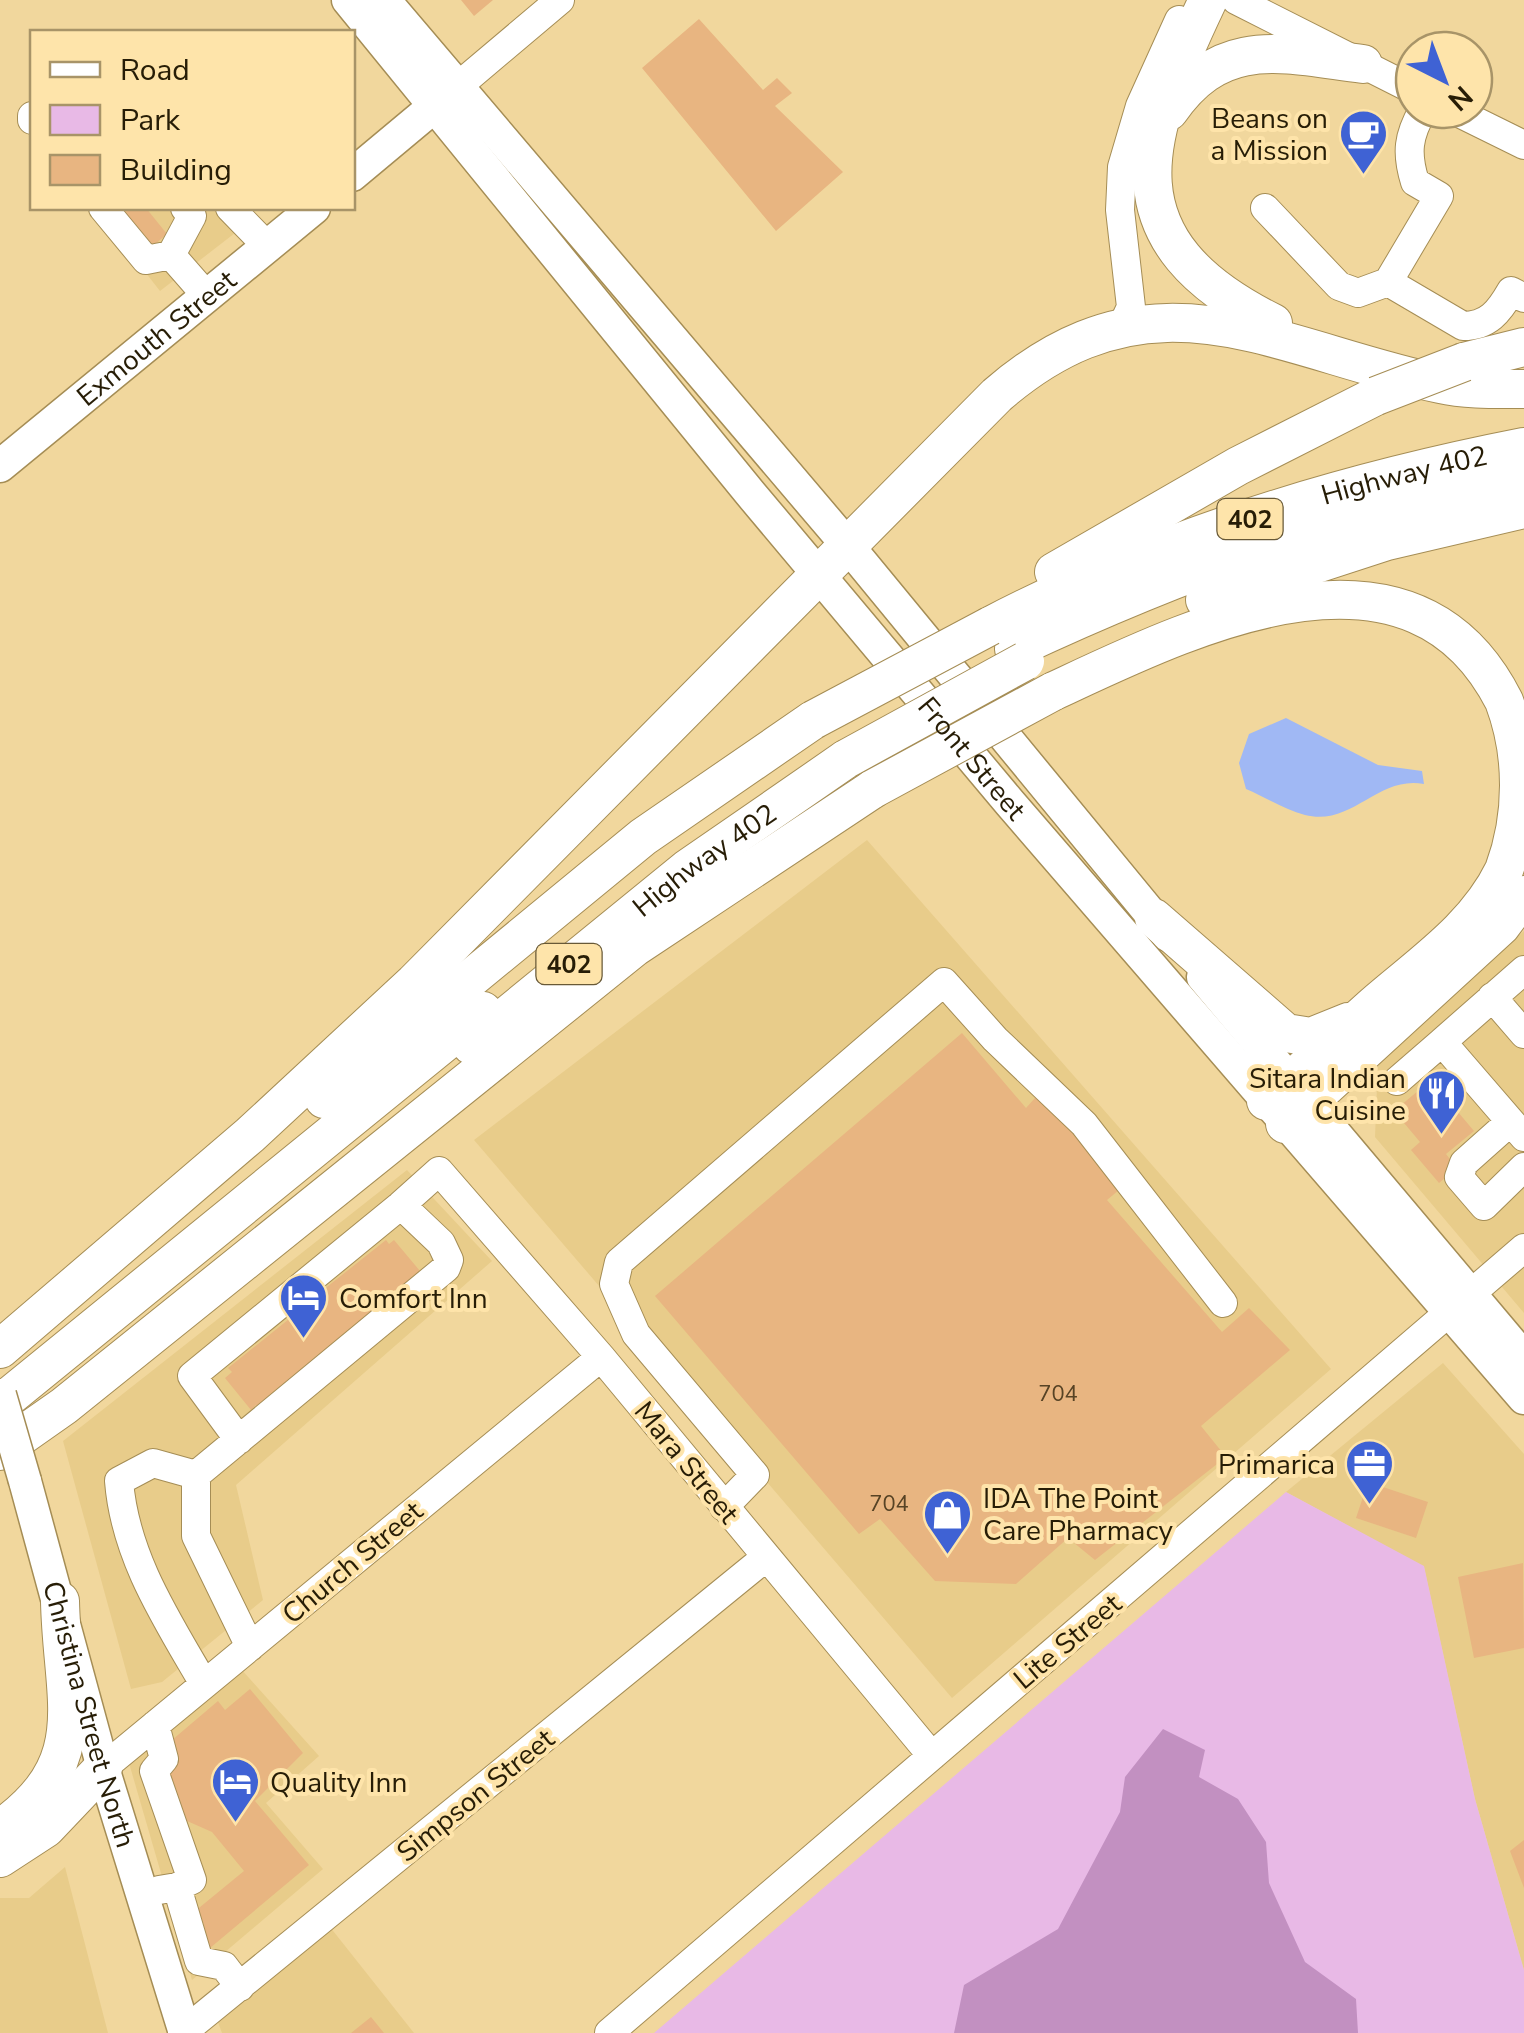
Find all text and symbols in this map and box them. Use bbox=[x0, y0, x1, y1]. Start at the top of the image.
legend bbox=[30, 30, 355, 210]
north arrow bbox=[1394, 30, 1494, 130]
text: Road bbox=[120, 50, 190, 91]
text: N bbox=[1440, 77, 1481, 119]
text: Park bbox=[120, 100, 181, 141]
place label: Beans on a Mission bbox=[1211, 100, 1328, 170]
cafe icon: Beans on a Mission bbox=[1337, 108, 1389, 176]
text: Building bbox=[120, 150, 232, 191]
street label: Exmouth Street bbox=[69, 262, 245, 415]
street label: Highway 402 bbox=[1317, 437, 1491, 515]
road number: 402 bbox=[1218, 499, 1282, 539]
street label: Front Street bbox=[909, 689, 1034, 828]
street label: Highway 402 bbox=[625, 795, 784, 926]
road number: 402 bbox=[536, 944, 602, 984]
place label: Sitara Indian Cuisine bbox=[1249, 1060, 1406, 1130]
restaurant icon: Sitara Indian Cuisine bbox=[1415, 1068, 1467, 1136]
hotel icon: Comfort Inn bbox=[278, 1272, 330, 1340]
place label: Comfort Inn bbox=[339, 1280, 488, 1318]
house number: 704 bbox=[1038, 1379, 1078, 1409]
street label: Mara Street bbox=[625, 1394, 747, 1532]
office icon: Primarica bbox=[1344, 1438, 1396, 1506]
place label: Primarica bbox=[1218, 1446, 1335, 1484]
place label: IDA The Point Care Pharmacy bbox=[983, 1480, 1174, 1550]
shop icon: IDA The Point Care Pharmacy bbox=[922, 1488, 974, 1556]
house number: 704 bbox=[869, 1489, 909, 1519]
street label: Church Street bbox=[274, 1493, 431, 1633]
street label: Christina Street North bbox=[33, 1577, 145, 1852]
street label: Lite Street bbox=[1006, 1585, 1130, 1698]
street label: Simpson Street bbox=[389, 1720, 563, 1871]
hotel icon: Quality Inn bbox=[209, 1756, 261, 1824]
place label: Quality Inn bbox=[270, 1764, 407, 1802]

